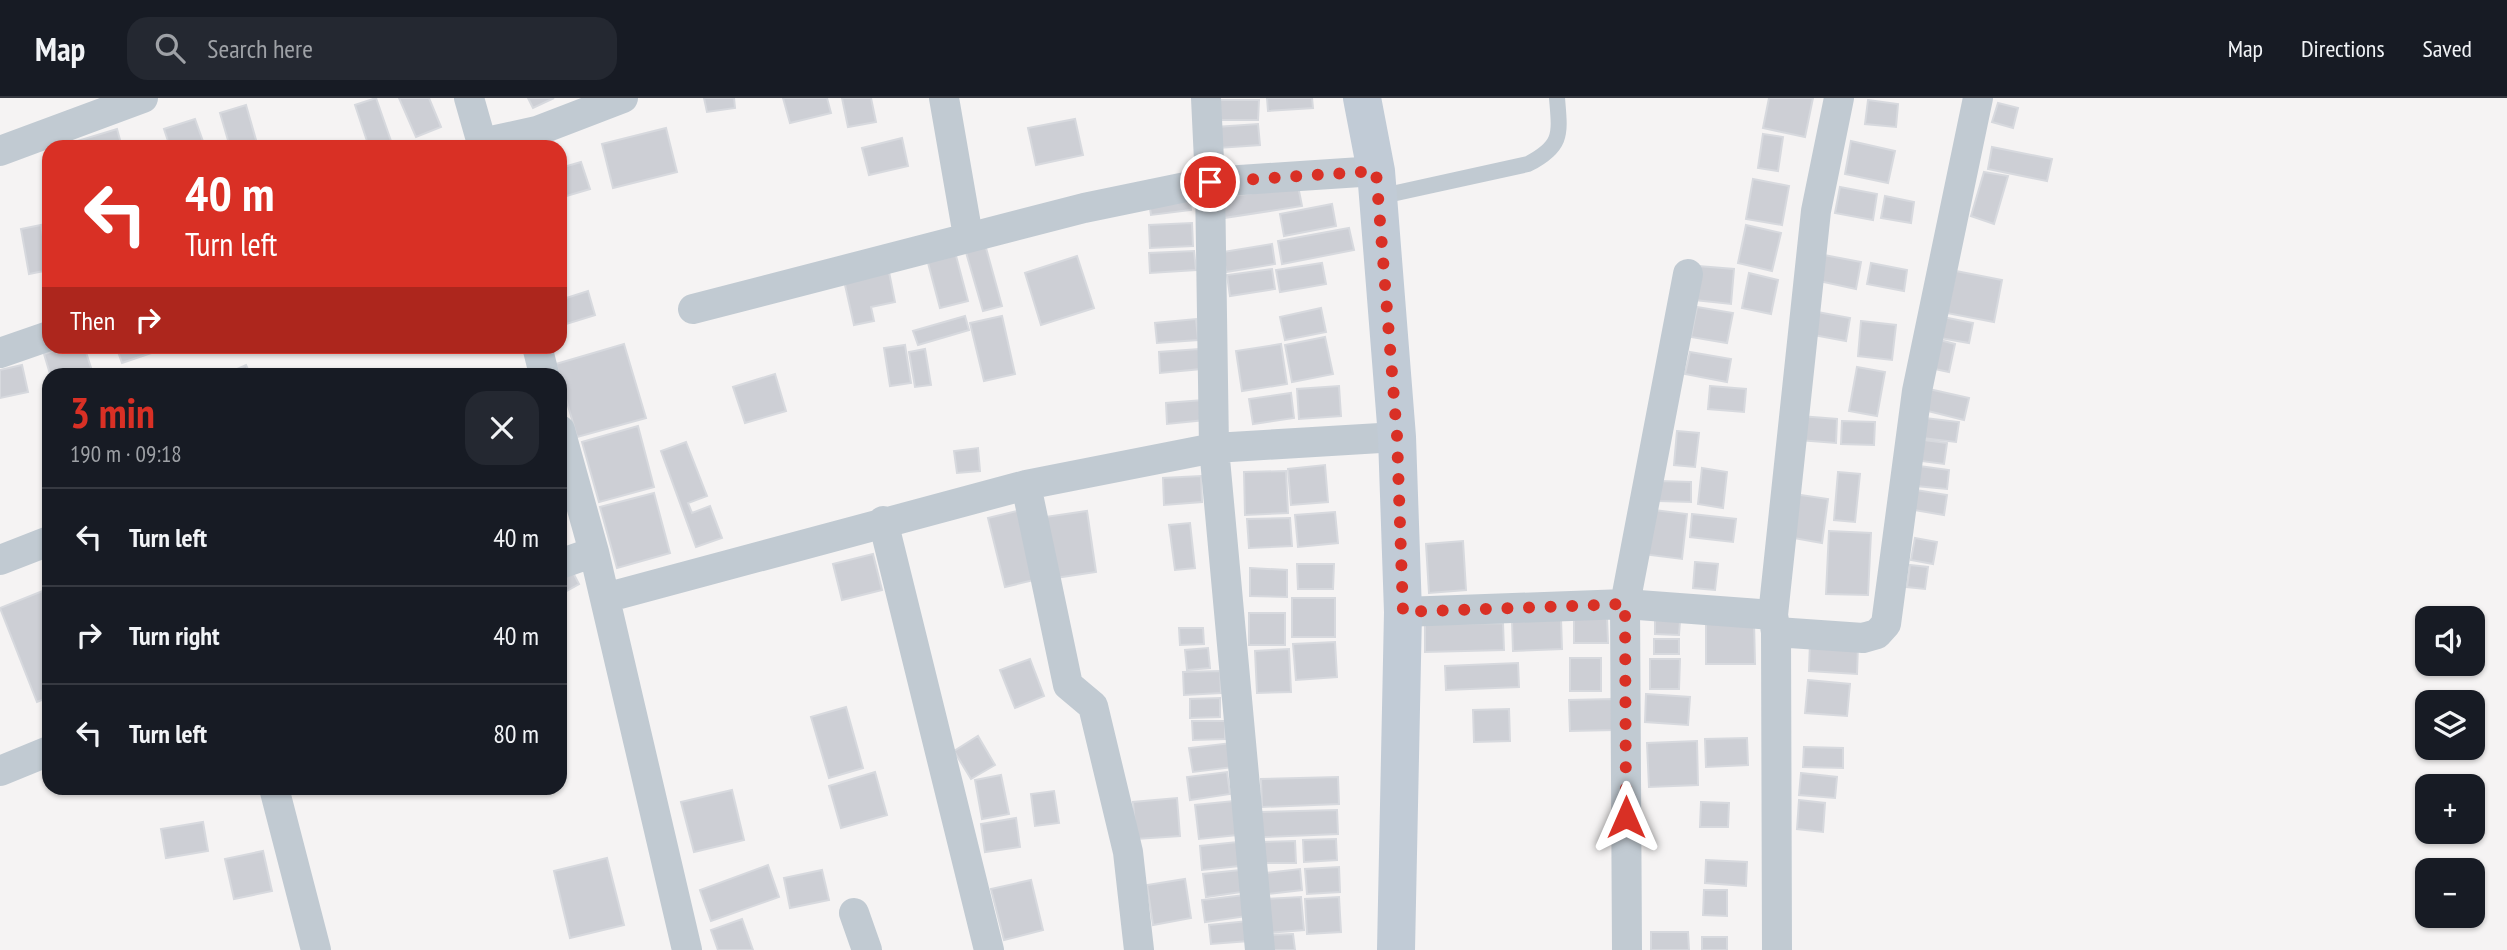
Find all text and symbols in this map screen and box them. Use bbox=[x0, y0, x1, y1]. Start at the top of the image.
search box bbox=[127, 17, 617, 80]
text: Map bbox=[35, 27, 85, 70]
icon: search bbox=[151, 29, 189, 67]
text: Search here bbox=[207, 32, 313, 65]
text: Map bbox=[2228, 33, 2263, 64]
text: Directions bbox=[2301, 33, 2385, 64]
text: Saved bbox=[2423, 33, 2472, 64]
pin bbox=[1180, 152, 1240, 212]
text: 40 m bbox=[185, 161, 274, 225]
icon: arrive bbox=[1191, 163, 1229, 201]
icon: left bbox=[70, 168, 161, 259]
text: Turn left bbox=[185, 223, 277, 265]
icon: right bbox=[129, 301, 167, 339]
text: Then bbox=[70, 304, 115, 337]
text: 3 min bbox=[70, 385, 155, 440]
button: close bbox=[465, 391, 539, 465]
text: 190 m · 09:18 bbox=[70, 439, 182, 468]
icon: left bbox=[70, 518, 108, 556]
text: Turn left bbox=[129, 521, 207, 554]
text: 40 m bbox=[493, 521, 539, 554]
map controls bbox=[2415, 606, 2485, 928]
button: sound bbox=[2415, 606, 2485, 676]
icon: right bbox=[70, 616, 108, 654]
text: Turn right bbox=[129, 619, 220, 652]
text: 40 m bbox=[493, 619, 539, 652]
button: layers bbox=[2415, 690, 2485, 760]
icon: left bbox=[70, 714, 108, 752]
text: Turn left bbox=[129, 717, 207, 750]
text: 80 m bbox=[493, 717, 539, 750]
button: + bbox=[2415, 774, 2485, 844]
position arrow bbox=[1589, 780, 1663, 854]
button: − bbox=[2415, 858, 2485, 928]

